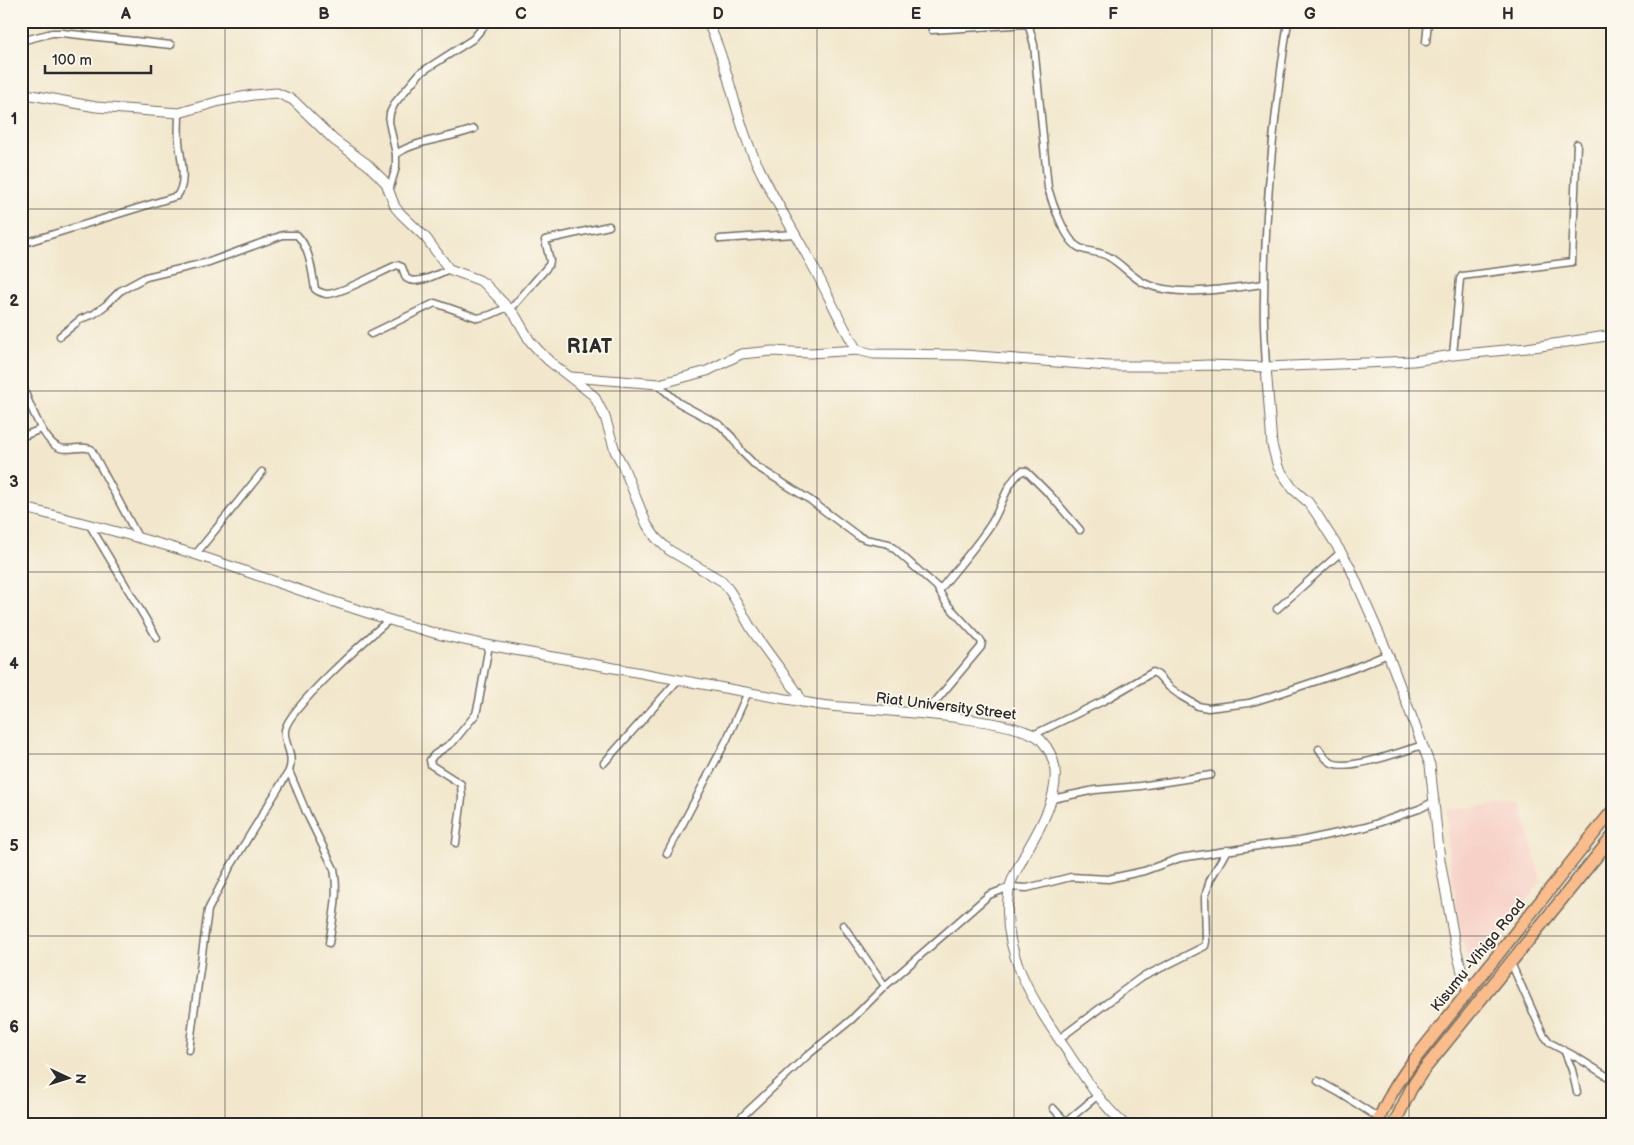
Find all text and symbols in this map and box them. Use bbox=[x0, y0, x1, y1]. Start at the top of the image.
text: A bbox=[120, 5, 131, 24]
text: B bbox=[318, 5, 330, 24]
text: C bbox=[515, 5, 527, 24]
text: D bbox=[712, 5, 724, 24]
text: E bbox=[911, 5, 921, 24]
text: F bbox=[1108, 5, 1118, 24]
text: G bbox=[1304, 5, 1316, 24]
text: H bbox=[1502, 5, 1514, 24]
scale bar bbox=[45, 42, 151, 74]
text: 100 m bbox=[52, 51, 92, 70]
text: 1 bbox=[11, 110, 17, 129]
text: 2 bbox=[9, 292, 19, 311]
district label: RIAT bbox=[567, 335, 613, 359]
text: 3 bbox=[9, 473, 19, 492]
text: 4 bbox=[9, 655, 19, 674]
street label: Riat University Street bbox=[875, 688, 1018, 725]
text: 5 bbox=[9, 837, 19, 856]
street label: Kisumu -Vihiga Road bbox=[1427, 895, 1530, 1016]
text: 6 bbox=[9, 1018, 19, 1037]
north arrow bbox=[42, 1052, 92, 1102]
text: N bbox=[72, 1073, 89, 1085]

